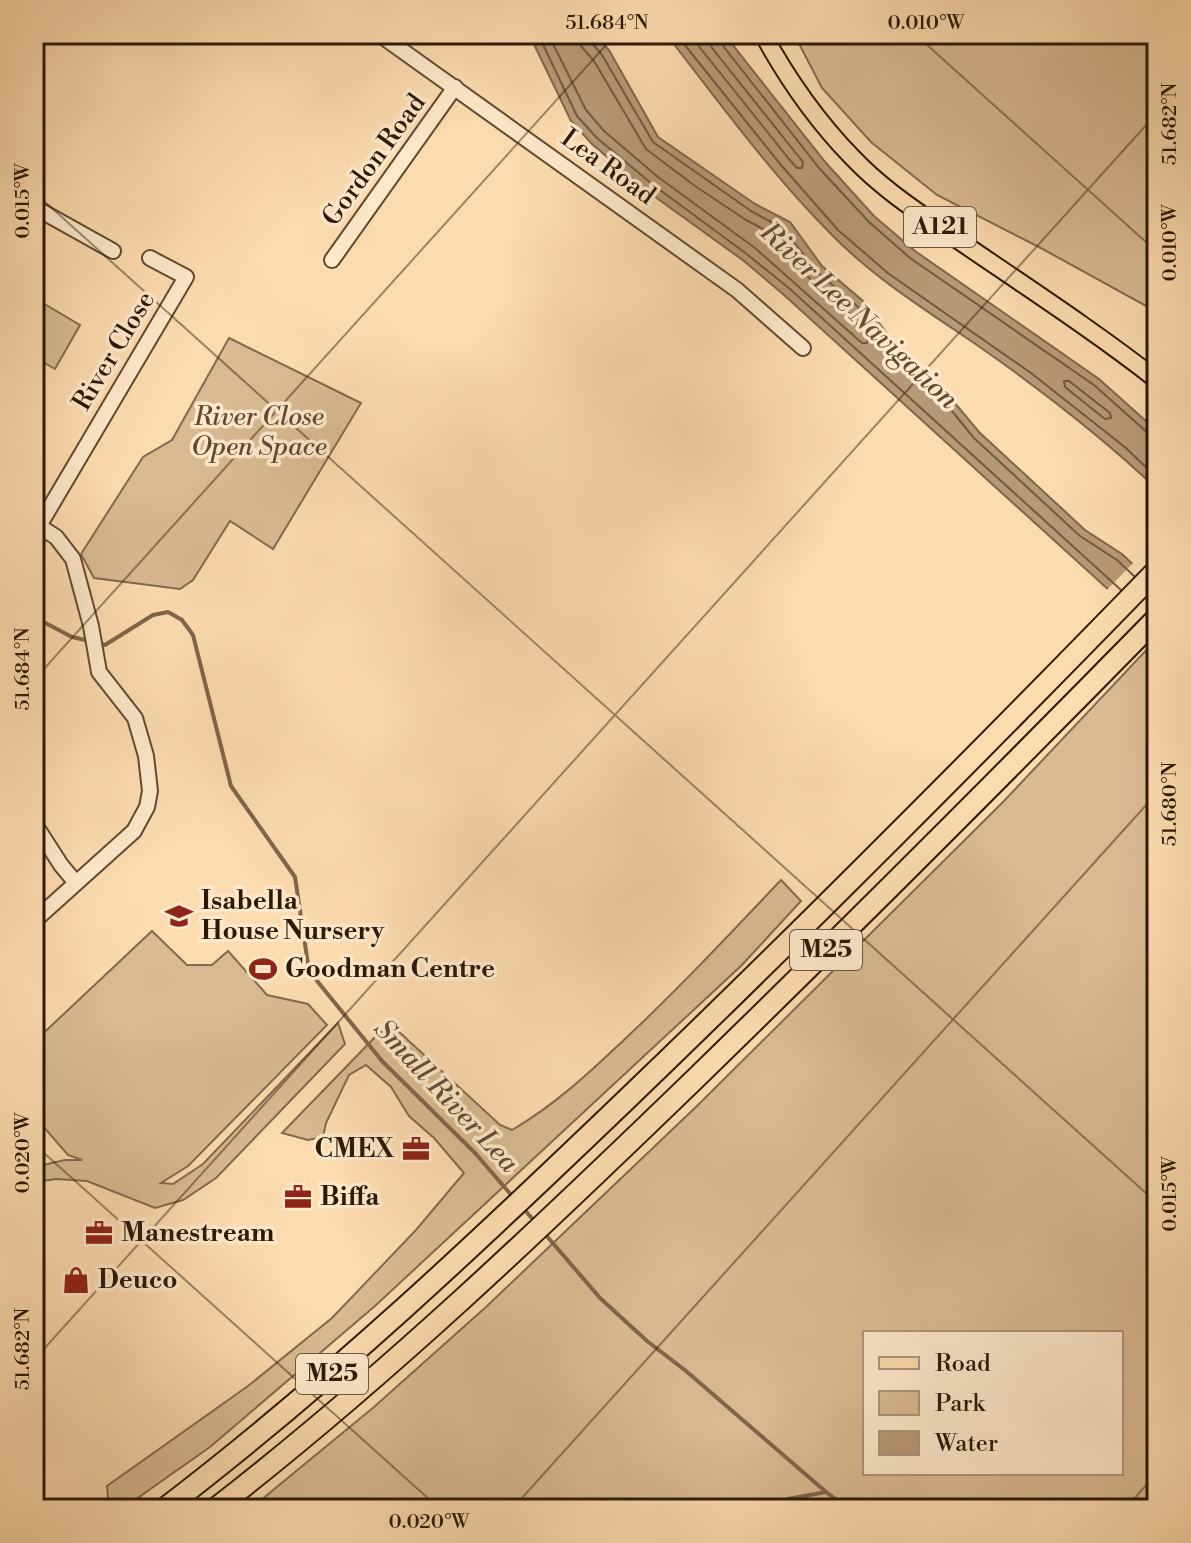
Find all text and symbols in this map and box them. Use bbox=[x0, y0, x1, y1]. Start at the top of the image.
text: 51.684°N bbox=[565, 11, 649, 36]
text: 0.010°W bbox=[887, 11, 965, 36]
text: 51.682°N bbox=[1158, 83, 1183, 165]
street label: Gordon Road bbox=[315, 88, 433, 232]
street label: Lea Road bbox=[554, 122, 662, 212]
text: 0.015°W bbox=[11, 162, 36, 239]
text: 0.010°W bbox=[1158, 204, 1183, 282]
road number: A121 bbox=[904, 207, 976, 247]
water label: River Lee Navigation bbox=[752, 214, 966, 417]
street label: River Close bbox=[66, 286, 162, 416]
park label: River Close Open Space bbox=[191, 401, 327, 463]
text: 51.684°N bbox=[11, 627, 36, 711]
text: 51.680°N bbox=[1158, 762, 1183, 846]
place label: Isabella House Nursery bbox=[201, 885, 385, 947]
school or university icon: Isabella House Nursery bbox=[164, 901, 194, 931]
road number: M25 bbox=[790, 930, 862, 970]
place label: Goodman Centre bbox=[285, 953, 495, 985]
sports icon: Goodman Centre bbox=[248, 954, 278, 984]
water label: Small River Lea bbox=[366, 1012, 526, 1180]
text: 0.020°W bbox=[11, 1112, 36, 1193]
place label: CMEX bbox=[315, 1133, 395, 1165]
office icon: CMEX bbox=[401, 1134, 431, 1164]
text: 0.015°W bbox=[1158, 1155, 1183, 1232]
place label: Biffa bbox=[320, 1181, 380, 1213]
office icon: Biffa bbox=[283, 1182, 313, 1212]
place label: Manestream bbox=[121, 1217, 275, 1249]
office icon: Manestream bbox=[84, 1218, 114, 1248]
place label: Deuco bbox=[98, 1264, 177, 1296]
shop icon: Deuco bbox=[61, 1265, 91, 1295]
text: 51.682°N bbox=[11, 1308, 36, 1390]
legend bbox=[863, 1331, 1123, 1475]
text: Road bbox=[935, 1349, 991, 1379]
road number: M25 bbox=[296, 1354, 368, 1394]
text: Park bbox=[935, 1389, 986, 1419]
text: Water bbox=[934, 1429, 998, 1459]
text: 0.020°W bbox=[389, 1510, 470, 1535]

